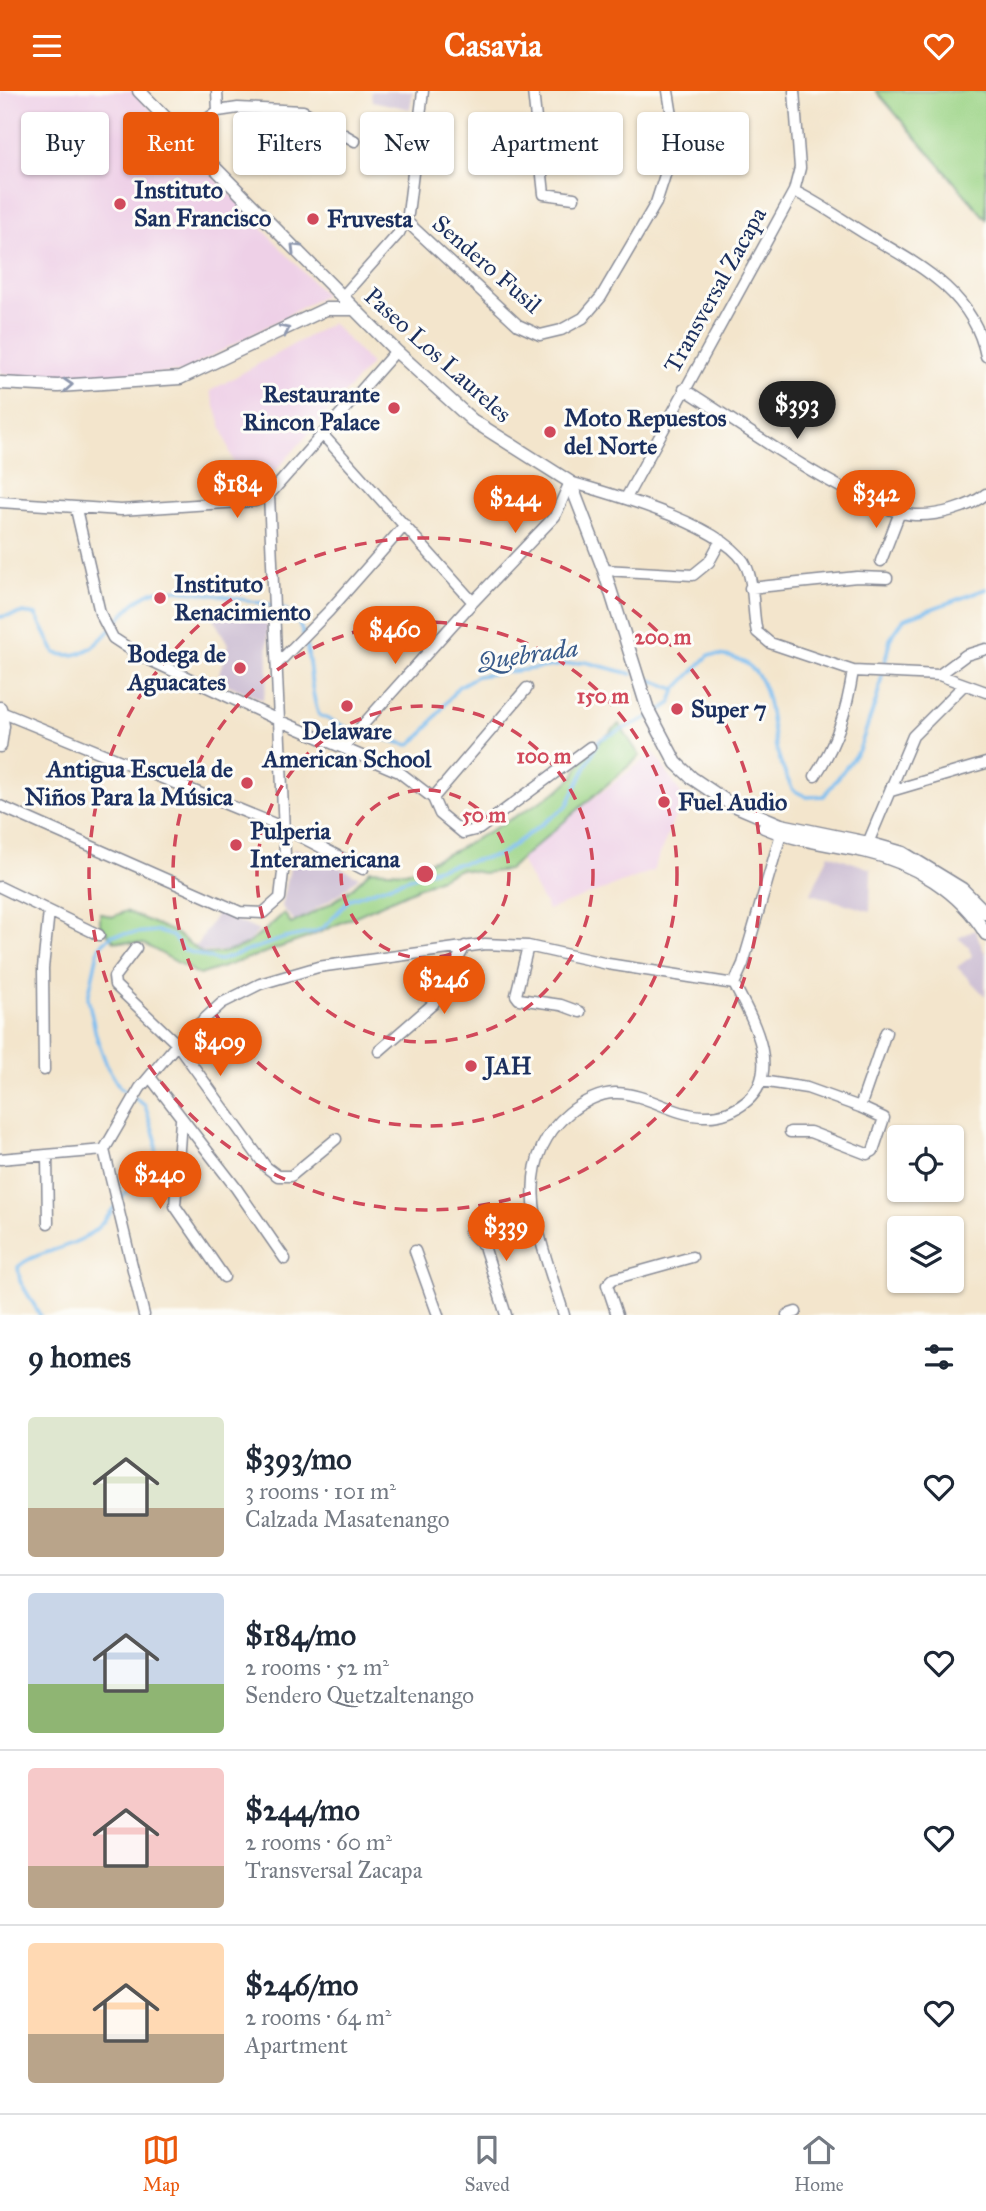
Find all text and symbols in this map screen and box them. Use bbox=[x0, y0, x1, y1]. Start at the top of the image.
text: Casavia bbox=[444, 26, 542, 65]
icon: menu bbox=[28, 27, 66, 65]
icon: heart bbox=[920, 27, 958, 65]
chip: Buy bbox=[21, 112, 109, 175]
chip: Rent bbox=[123, 112, 219, 175]
chip: Filters bbox=[233, 112, 346, 175]
chip: New bbox=[360, 112, 454, 175]
chip: Apartment bbox=[468, 112, 623, 175]
chip: House bbox=[637, 112, 749, 175]
place label: Instituto San Francisco bbox=[134, 175, 271, 233]
marker: Instituto San Francisco bbox=[112, 196, 128, 212]
street label: Transversal Zacapa bbox=[657, 201, 773, 378]
place label: Fruvesta bbox=[327, 204, 413, 234]
street label: Sendero Fusil bbox=[426, 208, 548, 320]
marker: Fruvesta bbox=[305, 211, 321, 227]
one-way arrow bbox=[290, 243, 303, 256]
street label: Paseo Los Laureles bbox=[358, 281, 518, 429]
one-way arrow bbox=[278, 324, 290, 338]
one-way arrow bbox=[63, 378, 74, 393]
place label: Restaurante Rincon Palace bbox=[243, 379, 380, 437]
pin: $393 bbox=[756, 381, 838, 441]
text: $393 bbox=[775, 390, 819, 418]
marker: Restaurante Rincon Palace bbox=[386, 400, 402, 416]
place label: Moto Repuestos del Norte bbox=[564, 403, 727, 461]
marker: Moto Repuestos del Norte bbox=[542, 424, 558, 440]
pin: $184 bbox=[196, 461, 278, 520]
text: $184 bbox=[213, 469, 261, 497]
pin: $342 bbox=[835, 471, 917, 530]
pin: $244 bbox=[474, 475, 556, 535]
text: $342 bbox=[852, 479, 900, 507]
text: $244 bbox=[490, 484, 540, 512]
place label: Instituto Renacimiento bbox=[174, 569, 311, 627]
marker: Instituto Renacimiento bbox=[152, 590, 168, 606]
pin: $460 bbox=[354, 607, 436, 666]
text: $460 bbox=[369, 615, 421, 643]
text: 200 m bbox=[635, 624, 692, 650]
water label: Quebrada bbox=[474, 631, 580, 677]
place label: Bodega de Aguacates bbox=[126, 639, 226, 697]
marker: Bodega de Aguacates bbox=[232, 660, 248, 676]
text: 150 m bbox=[577, 683, 629, 709]
place label: Super 7 bbox=[691, 694, 767, 724]
marker: Delaware American School bbox=[339, 698, 355, 714]
marker: Super 7 bbox=[669, 701, 685, 717]
place label: Delaware American School bbox=[261, 716, 432, 774]
text: 100 m bbox=[517, 743, 572, 769]
place label: Antigua Escuela de Niños Para la Música bbox=[25, 754, 234, 812]
marker: Antigua Escuela de Niños Para la Música bbox=[239, 775, 255, 791]
place label: Fuel Audio bbox=[678, 787, 787, 817]
marker: Fuel Audio bbox=[656, 794, 672, 810]
text: 50 m bbox=[462, 802, 506, 828]
place label: Pulperia Interamericana bbox=[250, 816, 401, 874]
marker: Pulperia Interamericana bbox=[228, 837, 244, 853]
centre of rings bbox=[413, 862, 437, 886]
pin: $246 bbox=[403, 957, 485, 1016]
text: $246 bbox=[419, 965, 469, 993]
pin: $409 bbox=[179, 1019, 261, 1078]
text: $409 bbox=[194, 1027, 246, 1055]
place label: JAH bbox=[482, 1051, 532, 1081]
marker: JAH bbox=[463, 1058, 479, 1074]
map controls bbox=[887, 1125, 964, 1293]
button: locate bbox=[887, 1125, 964, 1202]
pin: $240 bbox=[119, 1151, 201, 1211]
text: $240 bbox=[134, 1160, 186, 1188]
pin: $339 bbox=[465, 1203, 547, 1263]
text: $339 bbox=[484, 1212, 528, 1240]
button: layers bbox=[887, 1216, 964, 1293]
icon: filters bbox=[920, 1338, 958, 1376]
text: 9 homes bbox=[28, 1339, 131, 1375]
text: $393/mo bbox=[245, 1441, 352, 1477]
icon: home bbox=[84, 1445, 168, 1529]
icon: heart bbox=[920, 1468, 958, 1506]
text: 3 rooms · 101 m² bbox=[245, 1477, 396, 1505]
text: Calzada Masatenango bbox=[245, 1505, 450, 1533]
text: $184/mo bbox=[245, 1617, 356, 1653]
icon: home bbox=[84, 1621, 168, 1705]
icon: heart bbox=[920, 1644, 958, 1682]
text: 2 rooms · 52 m² bbox=[245, 1653, 389, 1681]
text: Sendero Quetzaltenango bbox=[245, 1681, 474, 1709]
text: $244/mo bbox=[245, 1792, 360, 1828]
icon: home bbox=[84, 1796, 168, 1880]
icon: heart bbox=[920, 1819, 958, 1857]
text: 2 rooms · 60 m² bbox=[245, 1828, 392, 1856]
text: Transversal Zacapa bbox=[245, 1856, 422, 1884]
text: $246/mo bbox=[245, 1967, 358, 2003]
icon: home bbox=[84, 1971, 168, 2055]
icon: heart bbox=[920, 1994, 958, 2032]
text: 2 rooms · 64 m² bbox=[245, 2003, 391, 2031]
text: Apartment bbox=[245, 2031, 348, 2059]
tab: Map bbox=[142, 2131, 180, 2196]
tab: Saved bbox=[465, 2131, 510, 2196]
tab: Home bbox=[794, 2131, 844, 2196]

